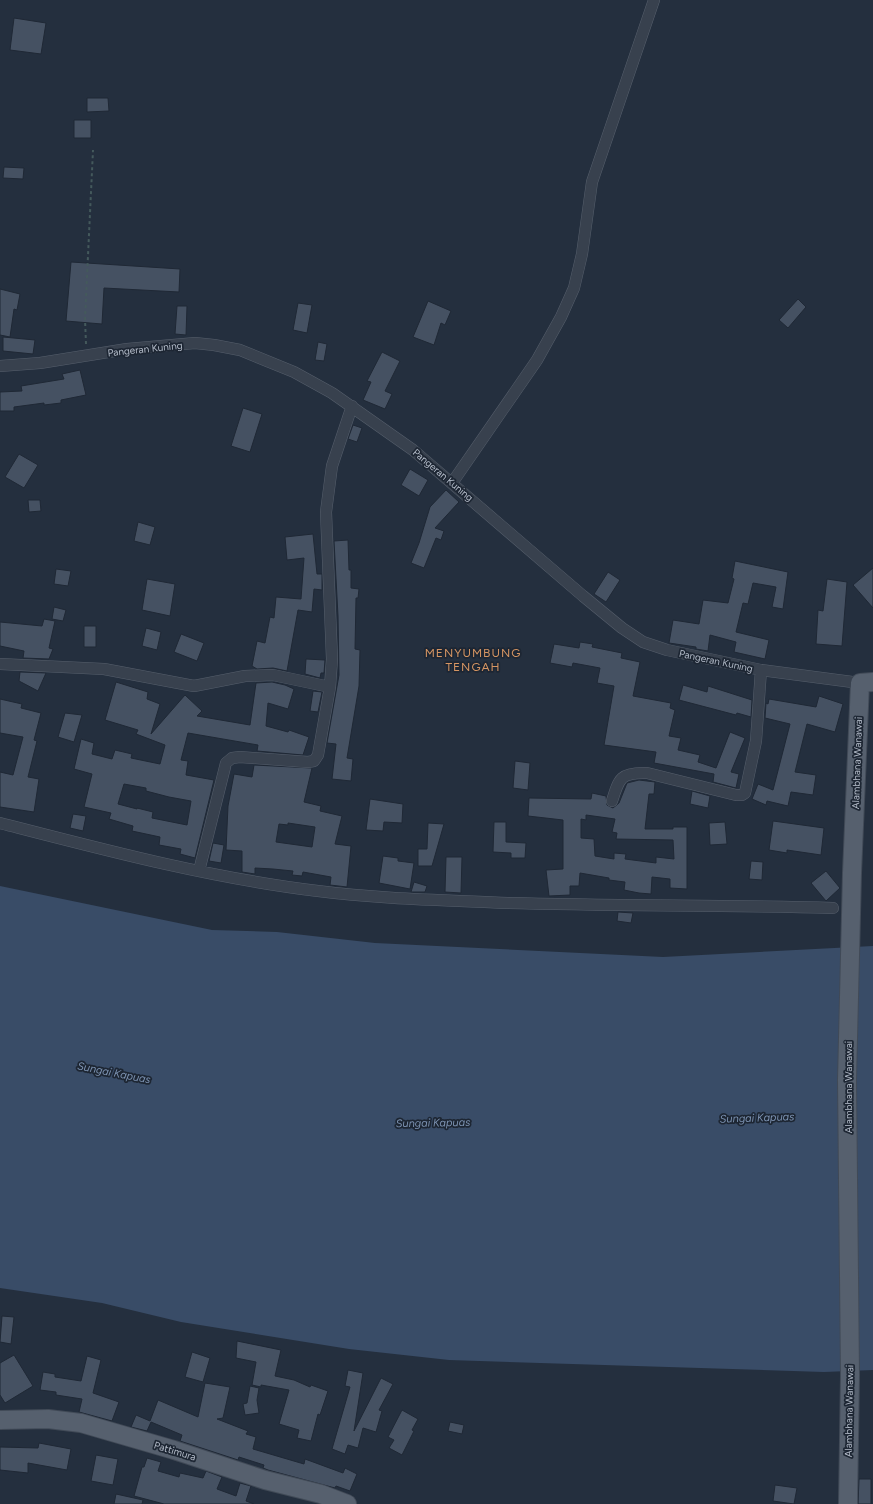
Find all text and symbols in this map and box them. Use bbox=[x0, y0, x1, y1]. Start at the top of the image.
street label: Pangeran Kuning bbox=[107, 339, 183, 359]
street label: Pangeran Kuning bbox=[410, 446, 476, 504]
district label: MENYUMBUNG TENGAH bbox=[425, 646, 521, 674]
street label: Pangeran Kuning bbox=[678, 647, 754, 675]
street label: Alambhana Wanawai bbox=[849, 717, 865, 809]
street label: Alambhana Wanawai bbox=[842, 1041, 855, 1133]
water label: Sungai Kapuas bbox=[76, 1060, 152, 1086]
water label: Sungai Kapuas bbox=[720, 1110, 794, 1126]
water label: Sungai Kapuas bbox=[396, 1116, 470, 1130]
street label: Alambhana Wanawai bbox=[842, 1365, 856, 1457]
street label: Pattimura bbox=[152, 1438, 198, 1464]

